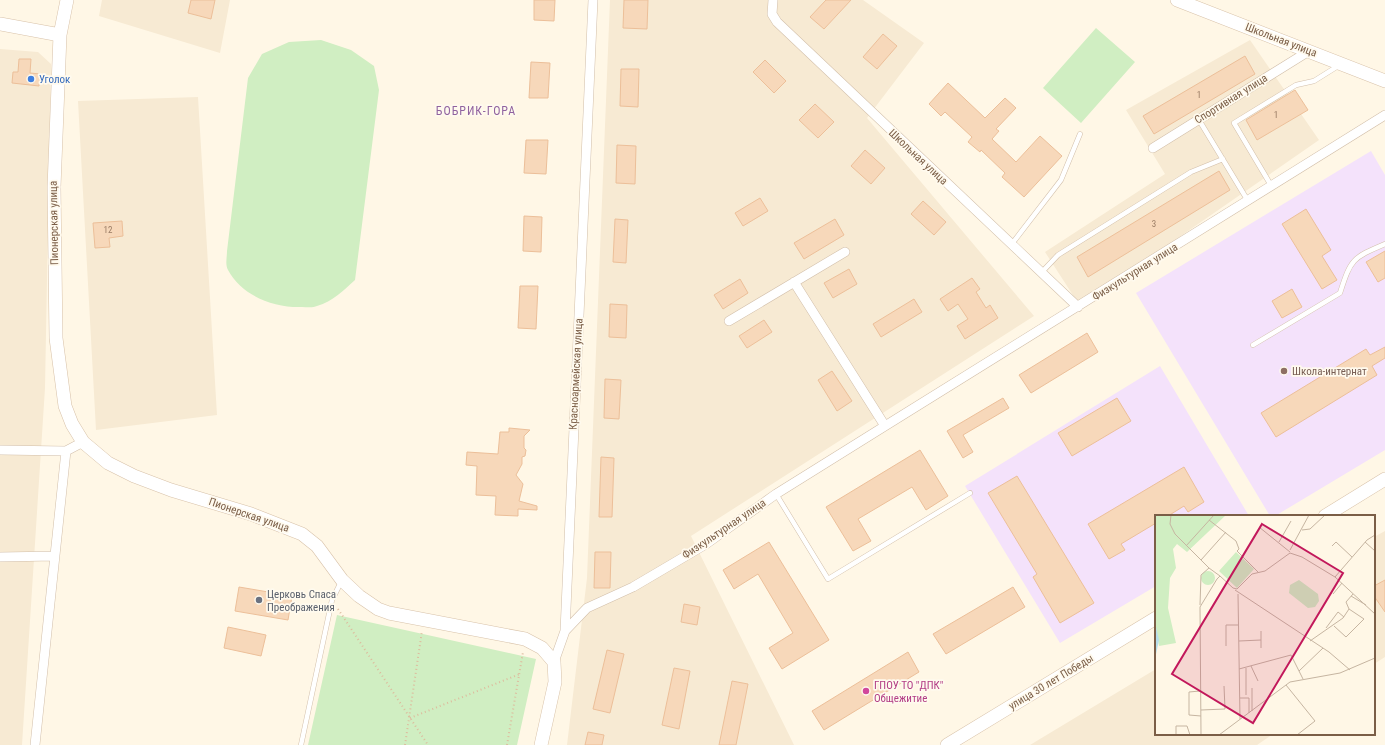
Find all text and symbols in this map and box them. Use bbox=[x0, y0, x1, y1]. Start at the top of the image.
street label: Школьная улица bbox=[1243, 20, 1319, 60]
street label: Спортивная улица bbox=[1192, 71, 1270, 127]
place label: Уголок bbox=[39, 73, 71, 86]
marker: Уголок bbox=[26, 74, 36, 84]
house number: 1 bbox=[1197, 90, 1201, 100]
district label: БОБРИК-ГОРА bbox=[436, 104, 516, 118]
house number: 1 bbox=[1274, 110, 1278, 120]
street label: Школьная улица bbox=[886, 126, 950, 188]
street label: Пионерская улица bbox=[47, 181, 61, 265]
house number: 3 bbox=[1152, 219, 1156, 229]
house number: 12 bbox=[104, 225, 113, 235]
street label: Физкультурная улица bbox=[1090, 240, 1180, 304]
street label: Красноармейская улица bbox=[567, 318, 585, 430]
place label: Школа-интернат bbox=[1292, 365, 1367, 378]
marker: Школа-интернат bbox=[1279, 366, 1289, 376]
street label: Пионерская улица bbox=[207, 495, 291, 535]
street label: Физкультурная улица bbox=[680, 496, 768, 562]
inset map bbox=[1155, 515, 1375, 735]
place label: Церковь Спаса Преображения bbox=[267, 588, 336, 614]
marker: Церковь Спаса Преображения bbox=[254, 595, 264, 605]
street label: улица 30 лет Победы bbox=[1006, 652, 1096, 712]
place label: ГПОУ ТО "ДПК" Общежитие bbox=[874, 679, 943, 705]
marker: ГПОУ ТО "ДПК" Общежитие bbox=[861, 686, 871, 696]

